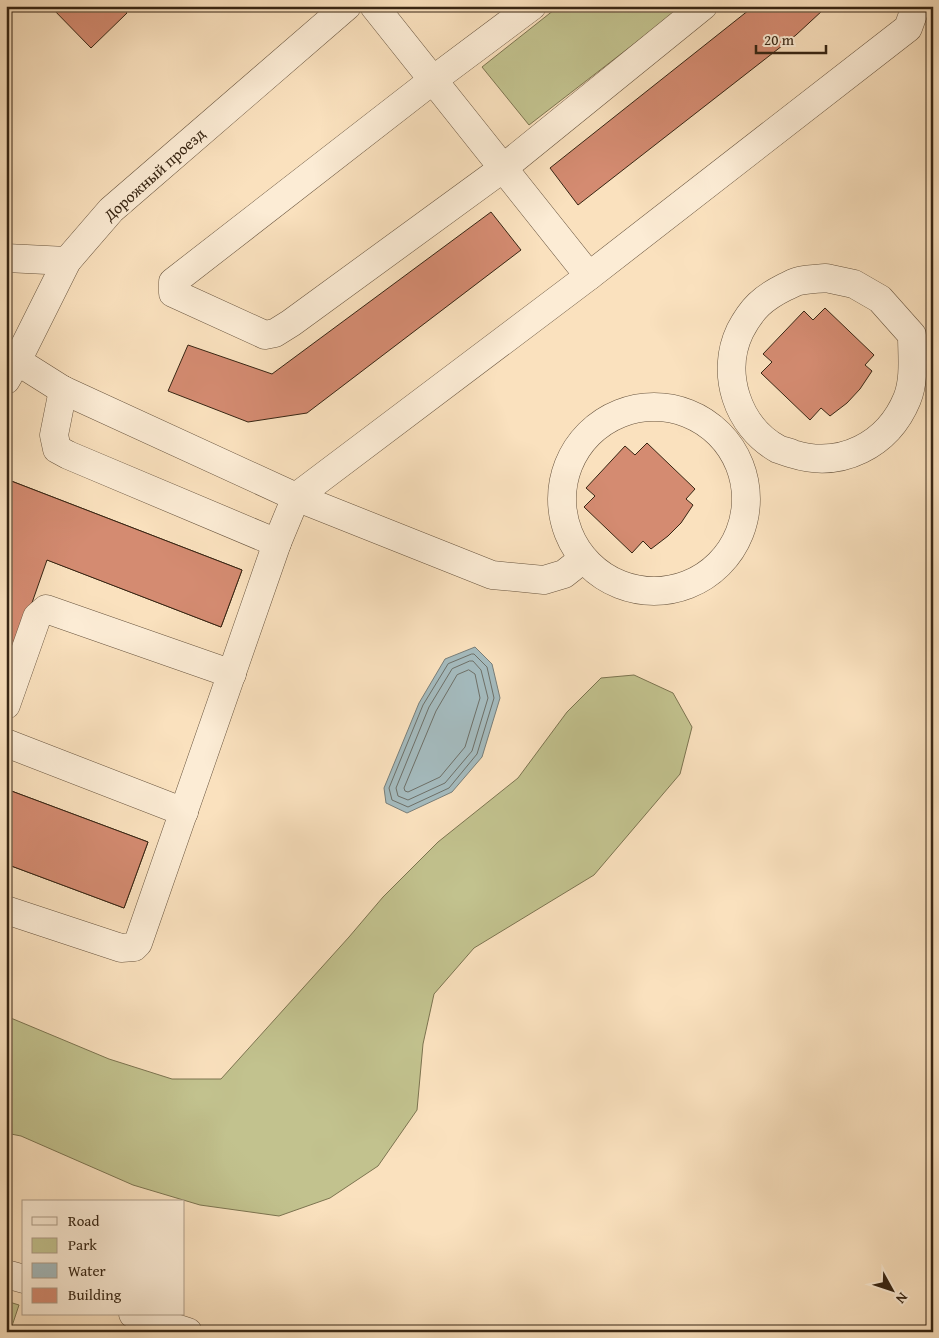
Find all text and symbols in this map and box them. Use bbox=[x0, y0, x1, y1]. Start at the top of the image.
scale bar bbox=[756, 22, 826, 54]
text: 20 m bbox=[764, 29, 795, 50]
street label: Дорожный проезд bbox=[97, 122, 210, 227]
legend bbox=[22, 1200, 185, 1316]
text: Road bbox=[68, 1210, 99, 1231]
text: Park bbox=[68, 1234, 97, 1255]
text: Water bbox=[68, 1260, 106, 1281]
north arrow bbox=[866, 1266, 916, 1316]
text: Building bbox=[68, 1284, 122, 1305]
text: N bbox=[891, 1288, 913, 1309]

